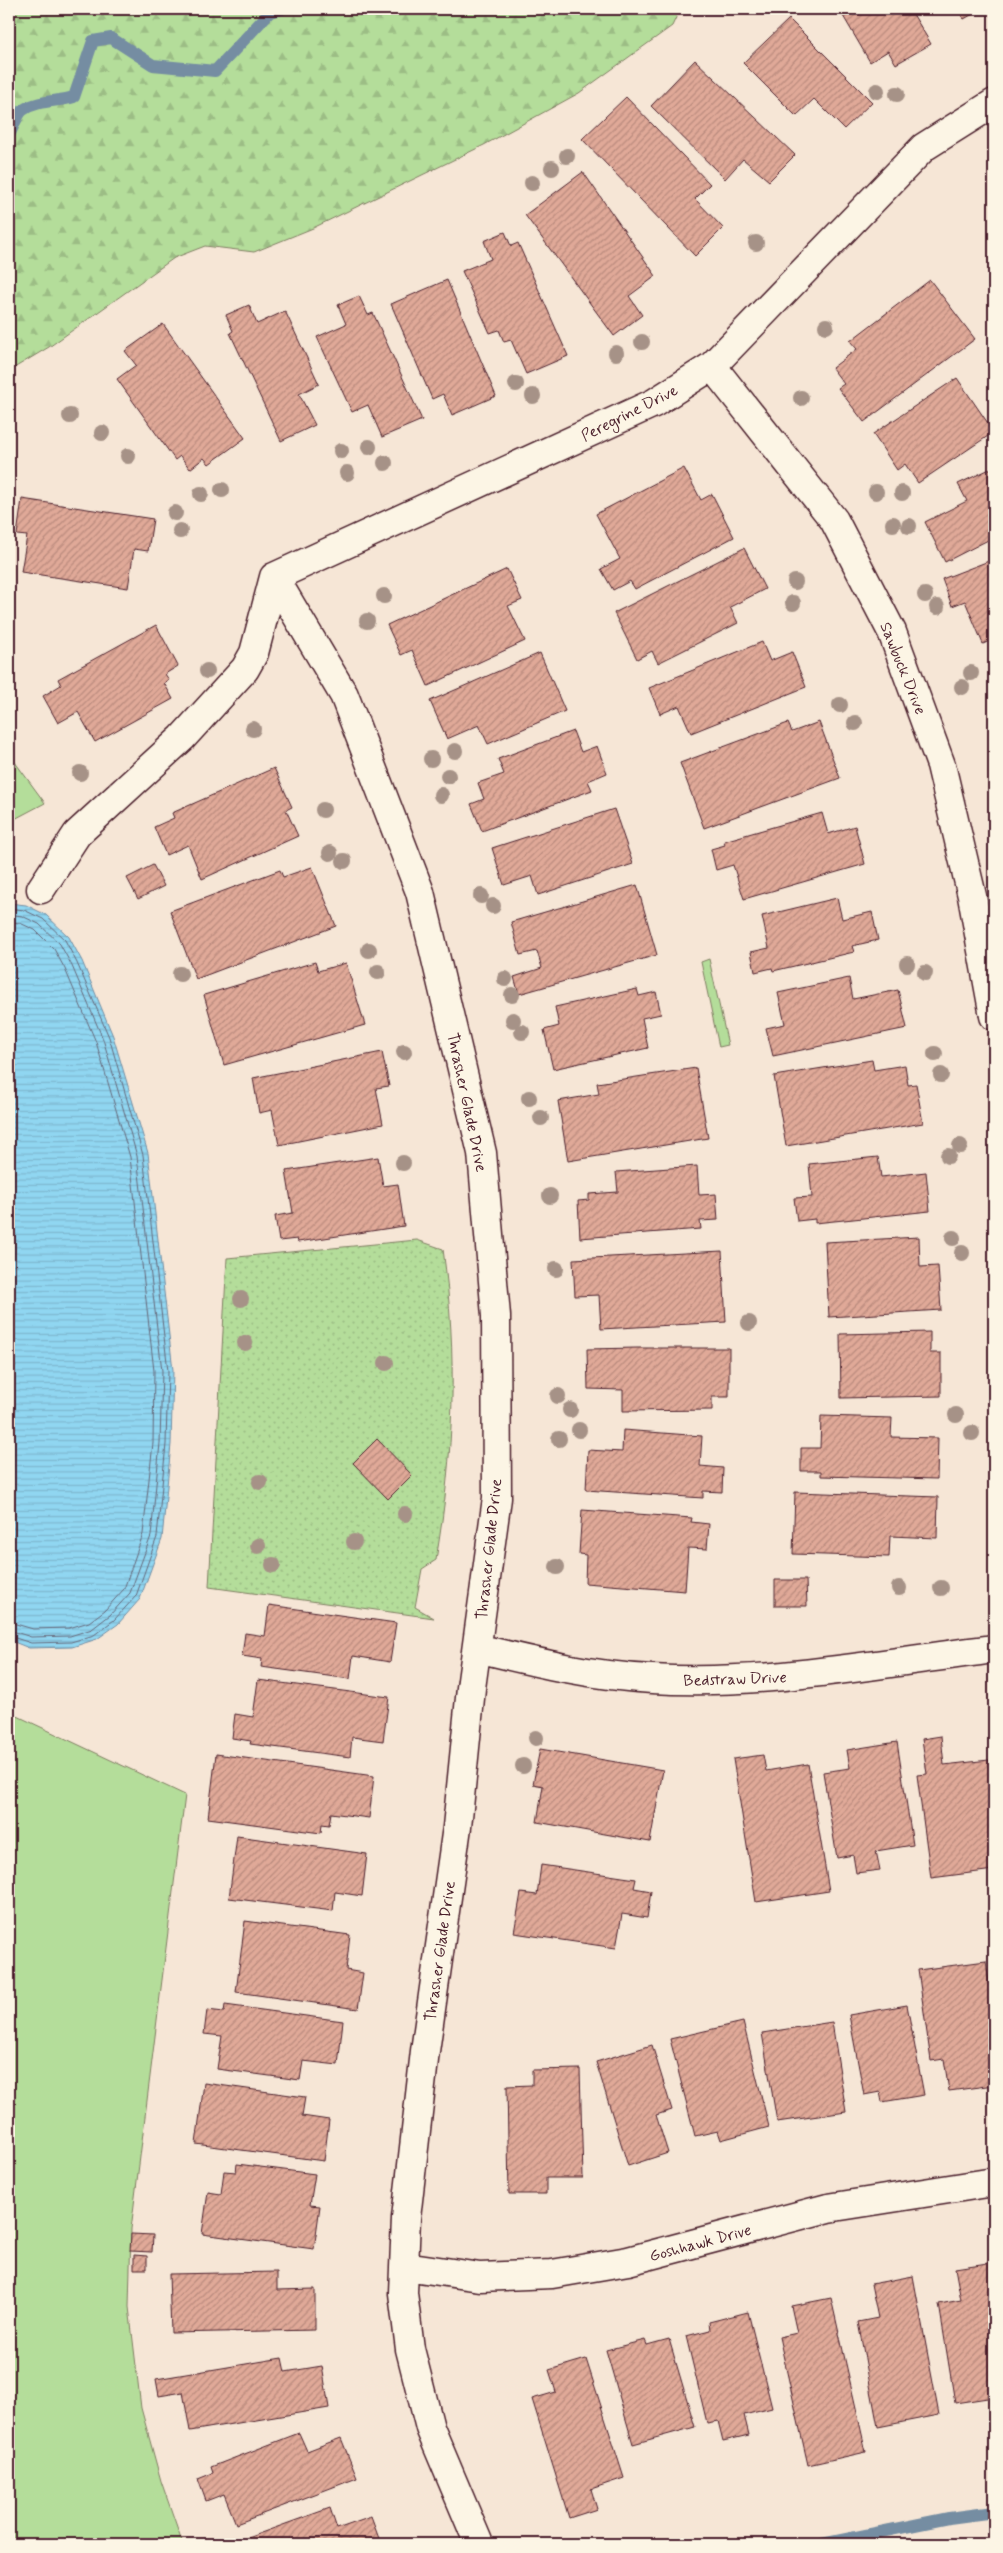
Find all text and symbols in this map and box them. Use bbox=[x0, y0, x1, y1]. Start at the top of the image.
street label: Peregrine Drive bbox=[578, 380, 683, 448]
street label: Sawbuck Drive bbox=[875, 619, 931, 718]
street label: Thrasher Glade Drive bbox=[442, 1031, 492, 1174]
street label: Thrasher Glade Drive bbox=[472, 1477, 507, 1621]
street label: Bedstraw Drive bbox=[683, 1667, 787, 1692]
street label: Thrasher Glade Drive bbox=[420, 1879, 461, 2023]
street label: Goshhawk Drive bbox=[647, 2220, 754, 2267]

